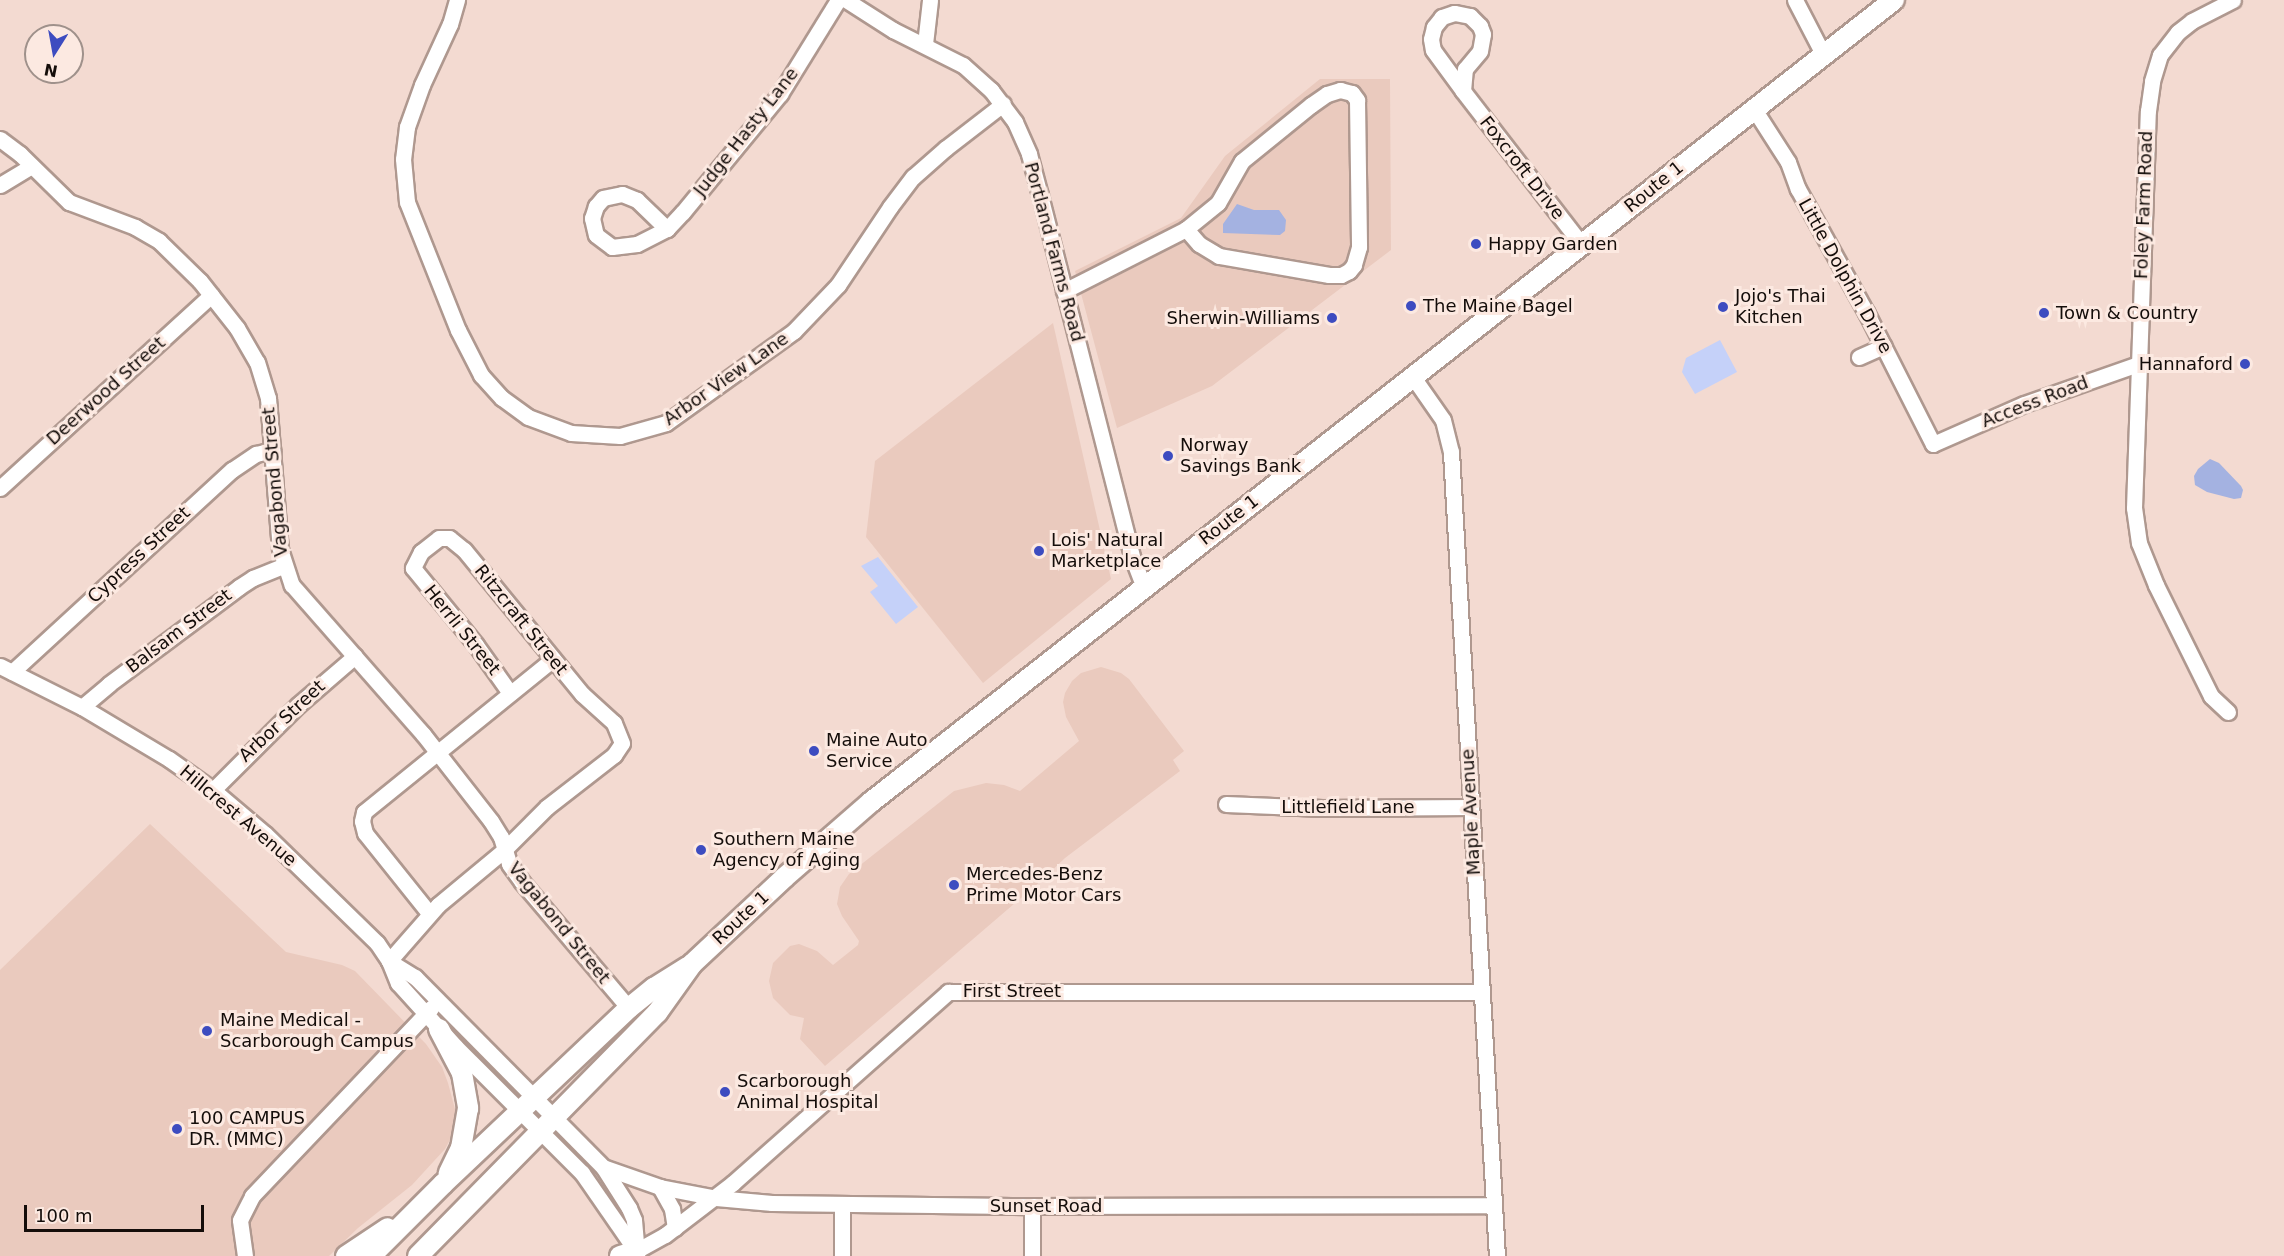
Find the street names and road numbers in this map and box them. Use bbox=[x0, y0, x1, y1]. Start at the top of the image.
street label: Judge Hasty Lane bbox=[689, 63, 803, 201]
street label: Foxcroft Drive bbox=[1475, 112, 1569, 224]
street label: Foley Farm Road bbox=[2131, 130, 2157, 280]
street label: Route 1 bbox=[1620, 157, 1688, 217]
street label: Portland Farms Road bbox=[1020, 160, 1088, 344]
street label: Little Dolphin Drive bbox=[1793, 195, 1897, 357]
street label: Arbor View Lane bbox=[659, 328, 793, 430]
street label: Deerwood Street bbox=[42, 332, 170, 450]
street label: Access Road bbox=[1979, 372, 2091, 432]
street label: Vagabond Street bbox=[258, 406, 292, 558]
street label: Route 1 bbox=[1195, 490, 1263, 550]
street label: Cypress Street bbox=[83, 502, 195, 608]
street label: Ritzcraft Street bbox=[470, 560, 572, 680]
street label: Herrli Street bbox=[419, 581, 505, 679]
street label: Balsam Street bbox=[122, 584, 236, 678]
street label: Arbor Street bbox=[234, 676, 330, 766]
street label: Maple Avenue bbox=[1457, 748, 1485, 876]
street label: Hillcrest Avenue bbox=[175, 761, 301, 871]
street label: Littlefield Lane bbox=[1281, 796, 1415, 818]
street label: Vagabond Street bbox=[503, 858, 615, 988]
street label: Route 1 bbox=[708, 886, 774, 950]
street label: First Street bbox=[963, 980, 1061, 1002]
street label: Sunset Road bbox=[990, 1195, 1102, 1217]

